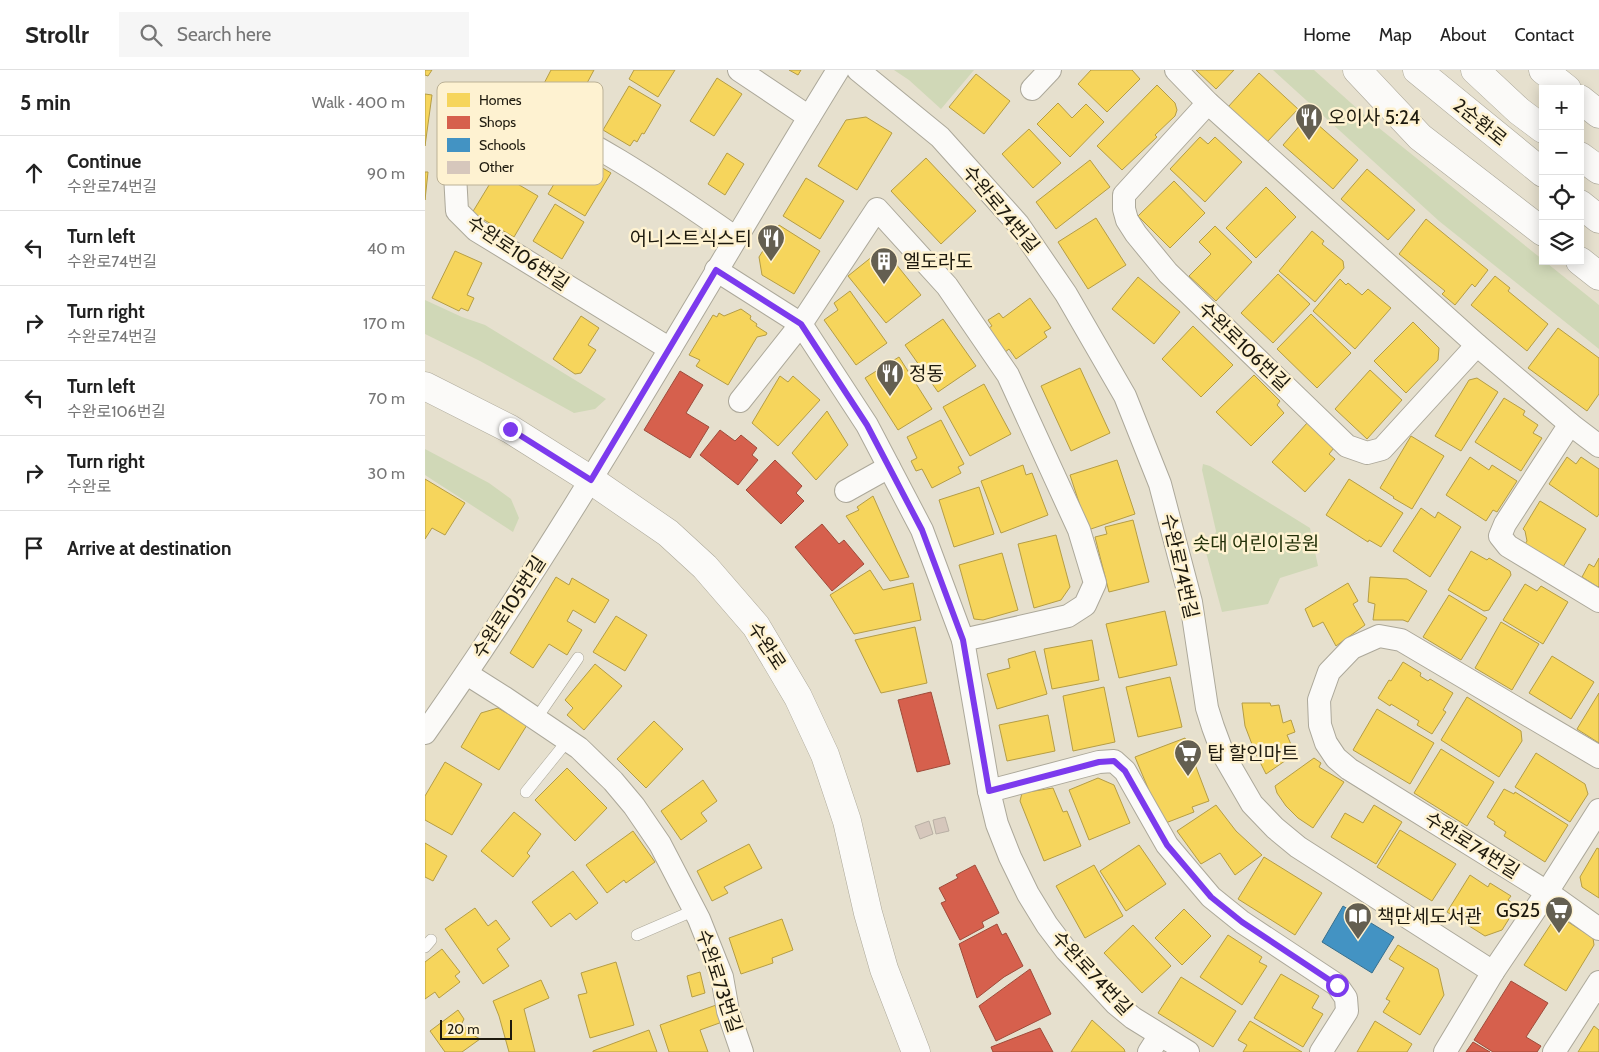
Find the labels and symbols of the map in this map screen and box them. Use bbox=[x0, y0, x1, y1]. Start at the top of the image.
legend bbox=[437, 82, 603, 185]
text: Homes bbox=[479, 91, 522, 109]
street label: 2순환로 bbox=[1449, 93, 1511, 151]
restaurant icon: 오이사 5:24 bbox=[1294, 102, 1324, 141]
place label: 오이사 5:24 bbox=[1328, 106, 1420, 129]
text: Shops bbox=[479, 113, 516, 131]
text: Schools bbox=[479, 136, 526, 154]
text: Other bbox=[479, 158, 514, 176]
street label: 수완로74번길 bbox=[958, 161, 1044, 257]
street label: 수완로106번길 bbox=[463, 211, 573, 295]
restaurant icon: 어니스트식스티 bbox=[756, 223, 786, 262]
place label: 어니스트식스티 bbox=[630, 227, 752, 250]
building icon: 엘도라도 bbox=[869, 246, 899, 285]
place label: 엘도라도 bbox=[903, 250, 973, 273]
street label: 수완로106번길 bbox=[1194, 297, 1294, 395]
restaurant icon: 정동 bbox=[875, 358, 905, 397]
place label: 정동 bbox=[909, 362, 944, 385]
route end bbox=[499, 418, 522, 441]
street label: 수완로74번길 bbox=[1157, 511, 1203, 621]
park label: 솟대 어린이공원 bbox=[1193, 532, 1319, 555]
street label: 수완로105번길 bbox=[467, 552, 551, 662]
street label: 수완로 bbox=[743, 618, 791, 674]
supermarket icon: 탑 할인마트 bbox=[1173, 738, 1203, 777]
place label: 탑 할인마트 bbox=[1207, 742, 1299, 765]
street label: 수완로74번길 bbox=[1420, 807, 1524, 883]
supermarket icon: GS25 bbox=[1544, 895, 1574, 934]
place label: GS25 bbox=[1496, 899, 1540, 922]
library icon: 책만세도서관 bbox=[1343, 901, 1373, 940]
place label: 책만세도서관 bbox=[1377, 905, 1482, 928]
street label: 수완로73번길 bbox=[691, 926, 747, 1036]
street label: 수완로74번길 bbox=[1047, 926, 1137, 1020]
route start bbox=[1326, 974, 1349, 997]
scale bar bbox=[440, 1017, 513, 1040]

